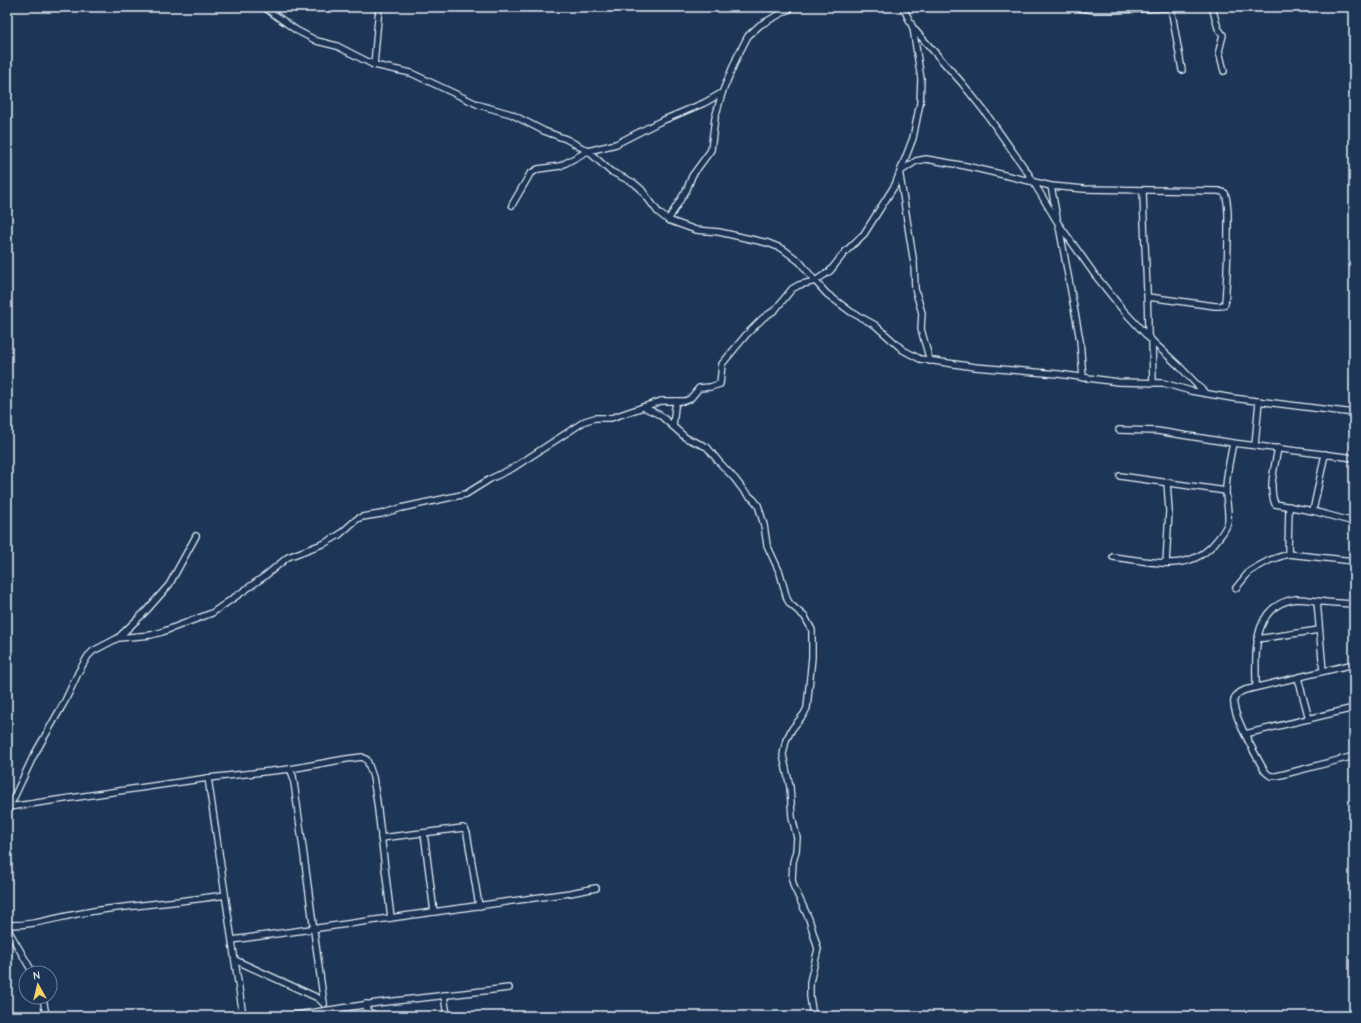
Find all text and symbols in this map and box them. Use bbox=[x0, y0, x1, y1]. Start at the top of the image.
north arrow bbox=[18, 965, 58, 1005]
text: N bbox=[32, 969, 41, 983]

